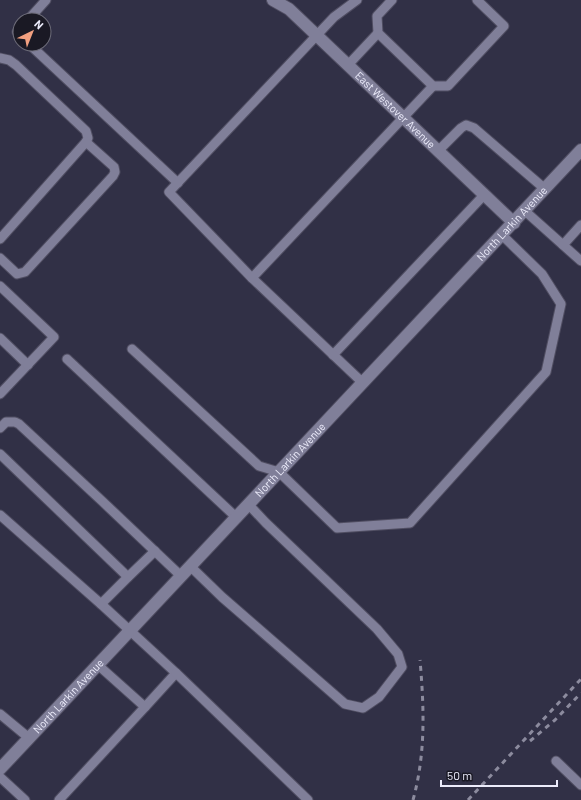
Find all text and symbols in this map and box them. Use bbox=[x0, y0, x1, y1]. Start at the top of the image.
north arrow bbox=[12, 12, 52, 52]
text: N bbox=[32, 17, 46, 32]
street label: East Westover Avenue bbox=[353, 69, 438, 151]
street label: North Larkin Avenue bbox=[474, 183, 550, 263]
street label: North Larkin Avenue bbox=[252, 420, 328, 499]
street label: North Larkin Avenue bbox=[30, 656, 106, 736]
scale bar bbox=[441, 762, 557, 788]
text: 50 m bbox=[447, 768, 472, 782]

